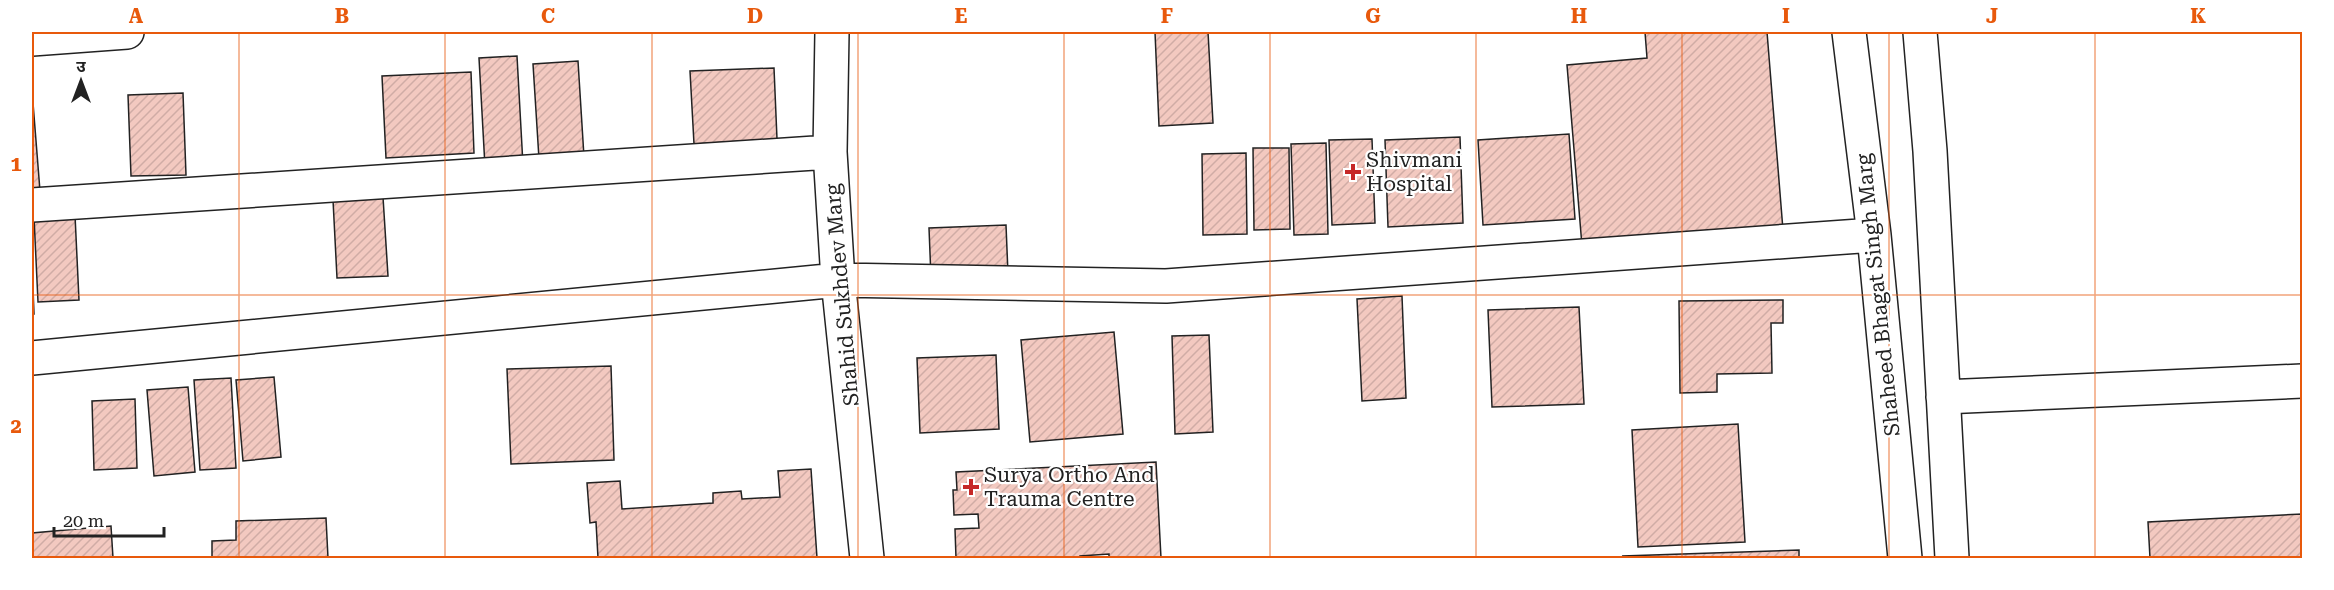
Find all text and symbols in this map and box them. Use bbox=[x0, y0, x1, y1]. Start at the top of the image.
text: A bbox=[129, 4, 144, 28]
text: B bbox=[335, 4, 349, 28]
text: C bbox=[541, 4, 555, 28]
text: D bbox=[747, 4, 763, 28]
text: E bbox=[955, 4, 968, 28]
text: F bbox=[1161, 4, 1173, 28]
text: G bbox=[1365, 4, 1381, 28]
text: H bbox=[1571, 4, 1587, 28]
text: I bbox=[1782, 4, 1790, 28]
text: J bbox=[1986, 4, 1998, 28]
text: K bbox=[2190, 4, 2206, 28]
north arrow bbox=[51, 51, 111, 111]
text: उ bbox=[76, 57, 86, 76]
place label: Shivmani Hospital bbox=[1366, 148, 1463, 196]
text: 1 bbox=[10, 152, 22, 176]
street label: Shaheed Bhagat Singh Marg bbox=[1851, 152, 1905, 438]
marker: Shivmani Hospital bbox=[1344, 163, 1362, 181]
street label: Shahid Sukhdev Marg bbox=[820, 183, 864, 407]
text: 2 bbox=[10, 414, 22, 438]
place label: Surya Ortho And Trauma Centre bbox=[984, 463, 1155, 511]
marker: Surya Ortho And Trauma Centre bbox=[962, 478, 980, 496]
scale bar bbox=[54, 500, 164, 538]
text: 20 m bbox=[63, 510, 104, 531]

